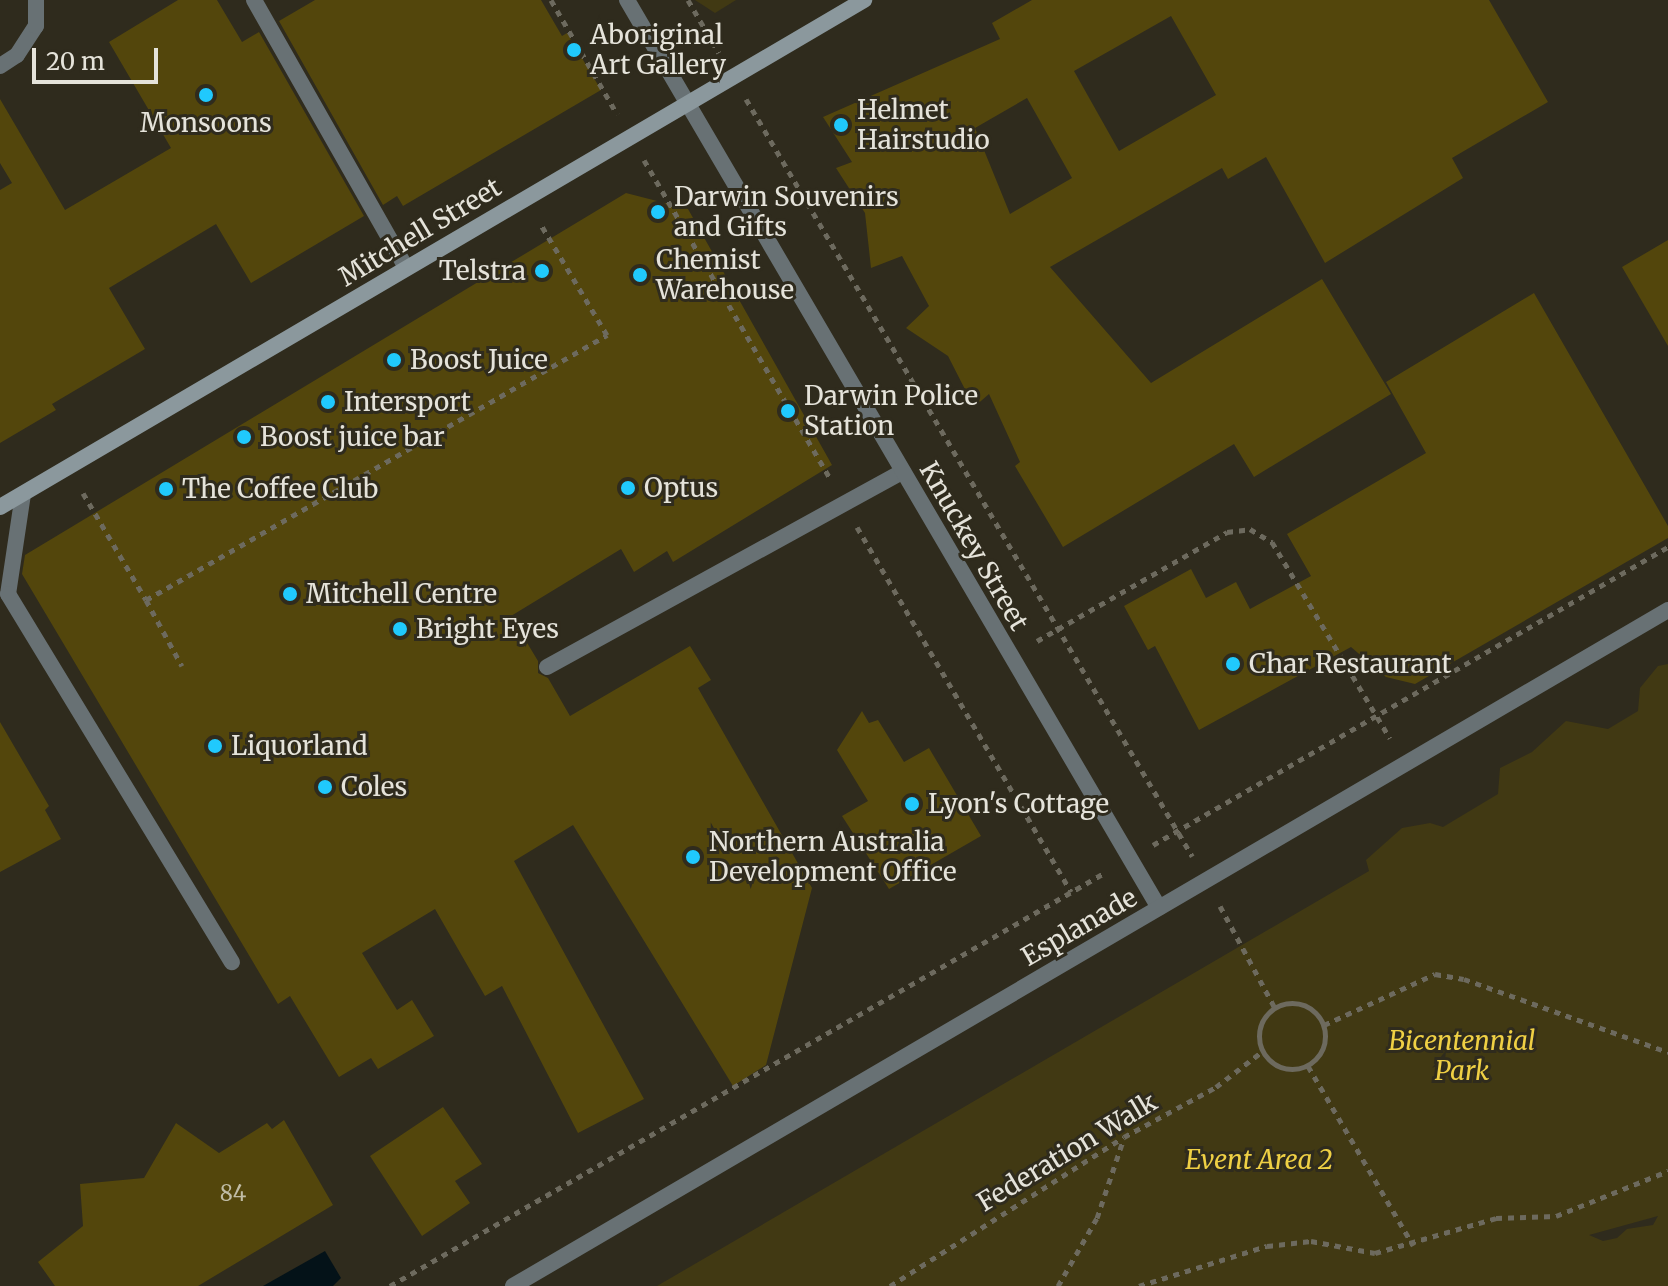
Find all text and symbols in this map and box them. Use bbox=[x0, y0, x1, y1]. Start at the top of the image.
place label: Aboriginal Art Gallery bbox=[590, 19, 726, 80]
scale bar bbox=[36, 32, 162, 82]
marker: Aboriginal Art Gallery bbox=[565, 41, 583, 59]
text: 20 m bbox=[46, 46, 105, 77]
marker: Monsoons bbox=[197, 86, 215, 104]
place label: Helmet Hairstudio bbox=[857, 94, 990, 156]
place label: Monsoons bbox=[140, 107, 272, 139]
marker: Helmet Hairstudio bbox=[832, 116, 850, 134]
street label: Mitchell Street bbox=[333, 171, 507, 293]
place label: Darwin Souvenirs and Gifts bbox=[674, 181, 899, 242]
marker: Darwin Souvenirs and Gifts bbox=[649, 203, 667, 221]
place label: Chemist Warehouse bbox=[656, 244, 794, 306]
place label: Telstra bbox=[439, 255, 526, 287]
marker: Telstra bbox=[533, 262, 551, 280]
marker: Chemist Warehouse bbox=[631, 266, 649, 284]
place label: Boost Juice bbox=[410, 344, 548, 376]
marker: Boost Juice bbox=[385, 351, 403, 369]
place label: Darwin Police Station bbox=[804, 380, 978, 442]
place label: Intersport bbox=[344, 386, 471, 418]
marker: Intersport bbox=[319, 393, 337, 411]
marker: Darwin Police Station bbox=[779, 402, 797, 420]
place label: Boost juice bar bbox=[260, 421, 445, 453]
marker: Boost juice bar bbox=[235, 428, 253, 446]
street label: Knuckey Street bbox=[913, 456, 1035, 636]
place label: Optus bbox=[644, 472, 718, 504]
place label: The Coffee Club bbox=[182, 473, 378, 505]
marker: Optus bbox=[619, 479, 637, 497]
marker: The Coffee Club bbox=[157, 480, 175, 498]
place label: Mitchell Centre bbox=[306, 578, 497, 610]
marker: Mitchell Centre bbox=[281, 585, 299, 603]
place label: Bright Eyes bbox=[416, 613, 559, 645]
marker: Bright Eyes bbox=[391, 620, 409, 638]
place label: Char Restaurant bbox=[1249, 648, 1452, 680]
marker: Char Restaurant bbox=[1224, 655, 1242, 673]
place label: Liquorland bbox=[231, 730, 368, 762]
marker: Liquorland bbox=[206, 737, 224, 755]
place label: Coles bbox=[341, 771, 407, 803]
marker: Coles bbox=[316, 778, 334, 796]
place label: Lyon's Cottage bbox=[928, 788, 1109, 820]
marker: Lyon's Cottage bbox=[903, 795, 921, 813]
place label: Northern Australia Development Office bbox=[709, 826, 957, 888]
marker: Northern Australia Development Office bbox=[684, 848, 702, 866]
street label: Esplanade bbox=[1016, 882, 1142, 972]
park label: Bicentennial Park bbox=[1388, 1025, 1536, 1086]
street label: Federation Walk bbox=[971, 1086, 1163, 1218]
park label: Event Area 2 bbox=[1185, 1144, 1333, 1176]
house number: 84 bbox=[220, 1181, 246, 1207]

